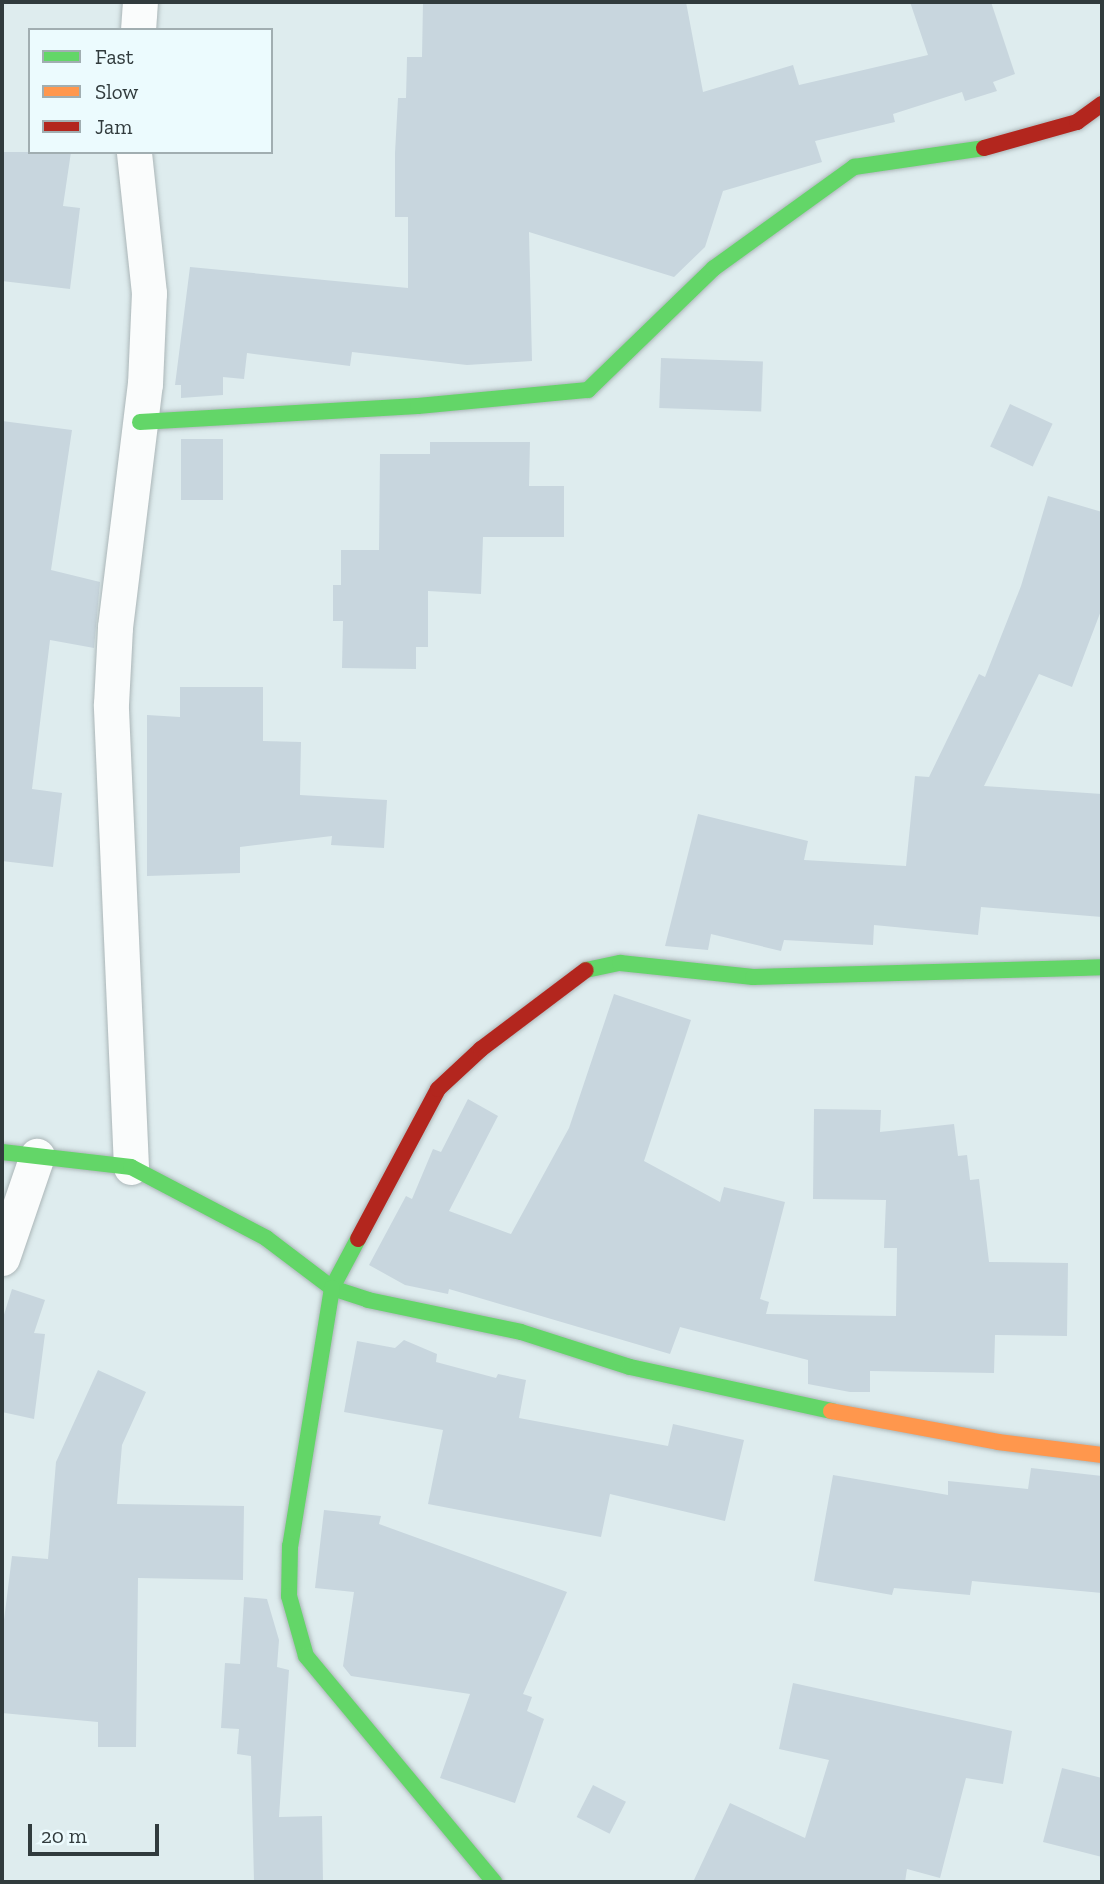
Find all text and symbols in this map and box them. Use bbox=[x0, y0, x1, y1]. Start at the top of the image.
legend bbox=[28, 28, 273, 154]
text: Fast bbox=[95, 44, 134, 69]
text: Slow bbox=[95, 79, 138, 104]
text: Jam bbox=[95, 114, 132, 139]
scale bar bbox=[32, 1811, 163, 1855]
text: 20 m bbox=[41, 1823, 87, 1848]

